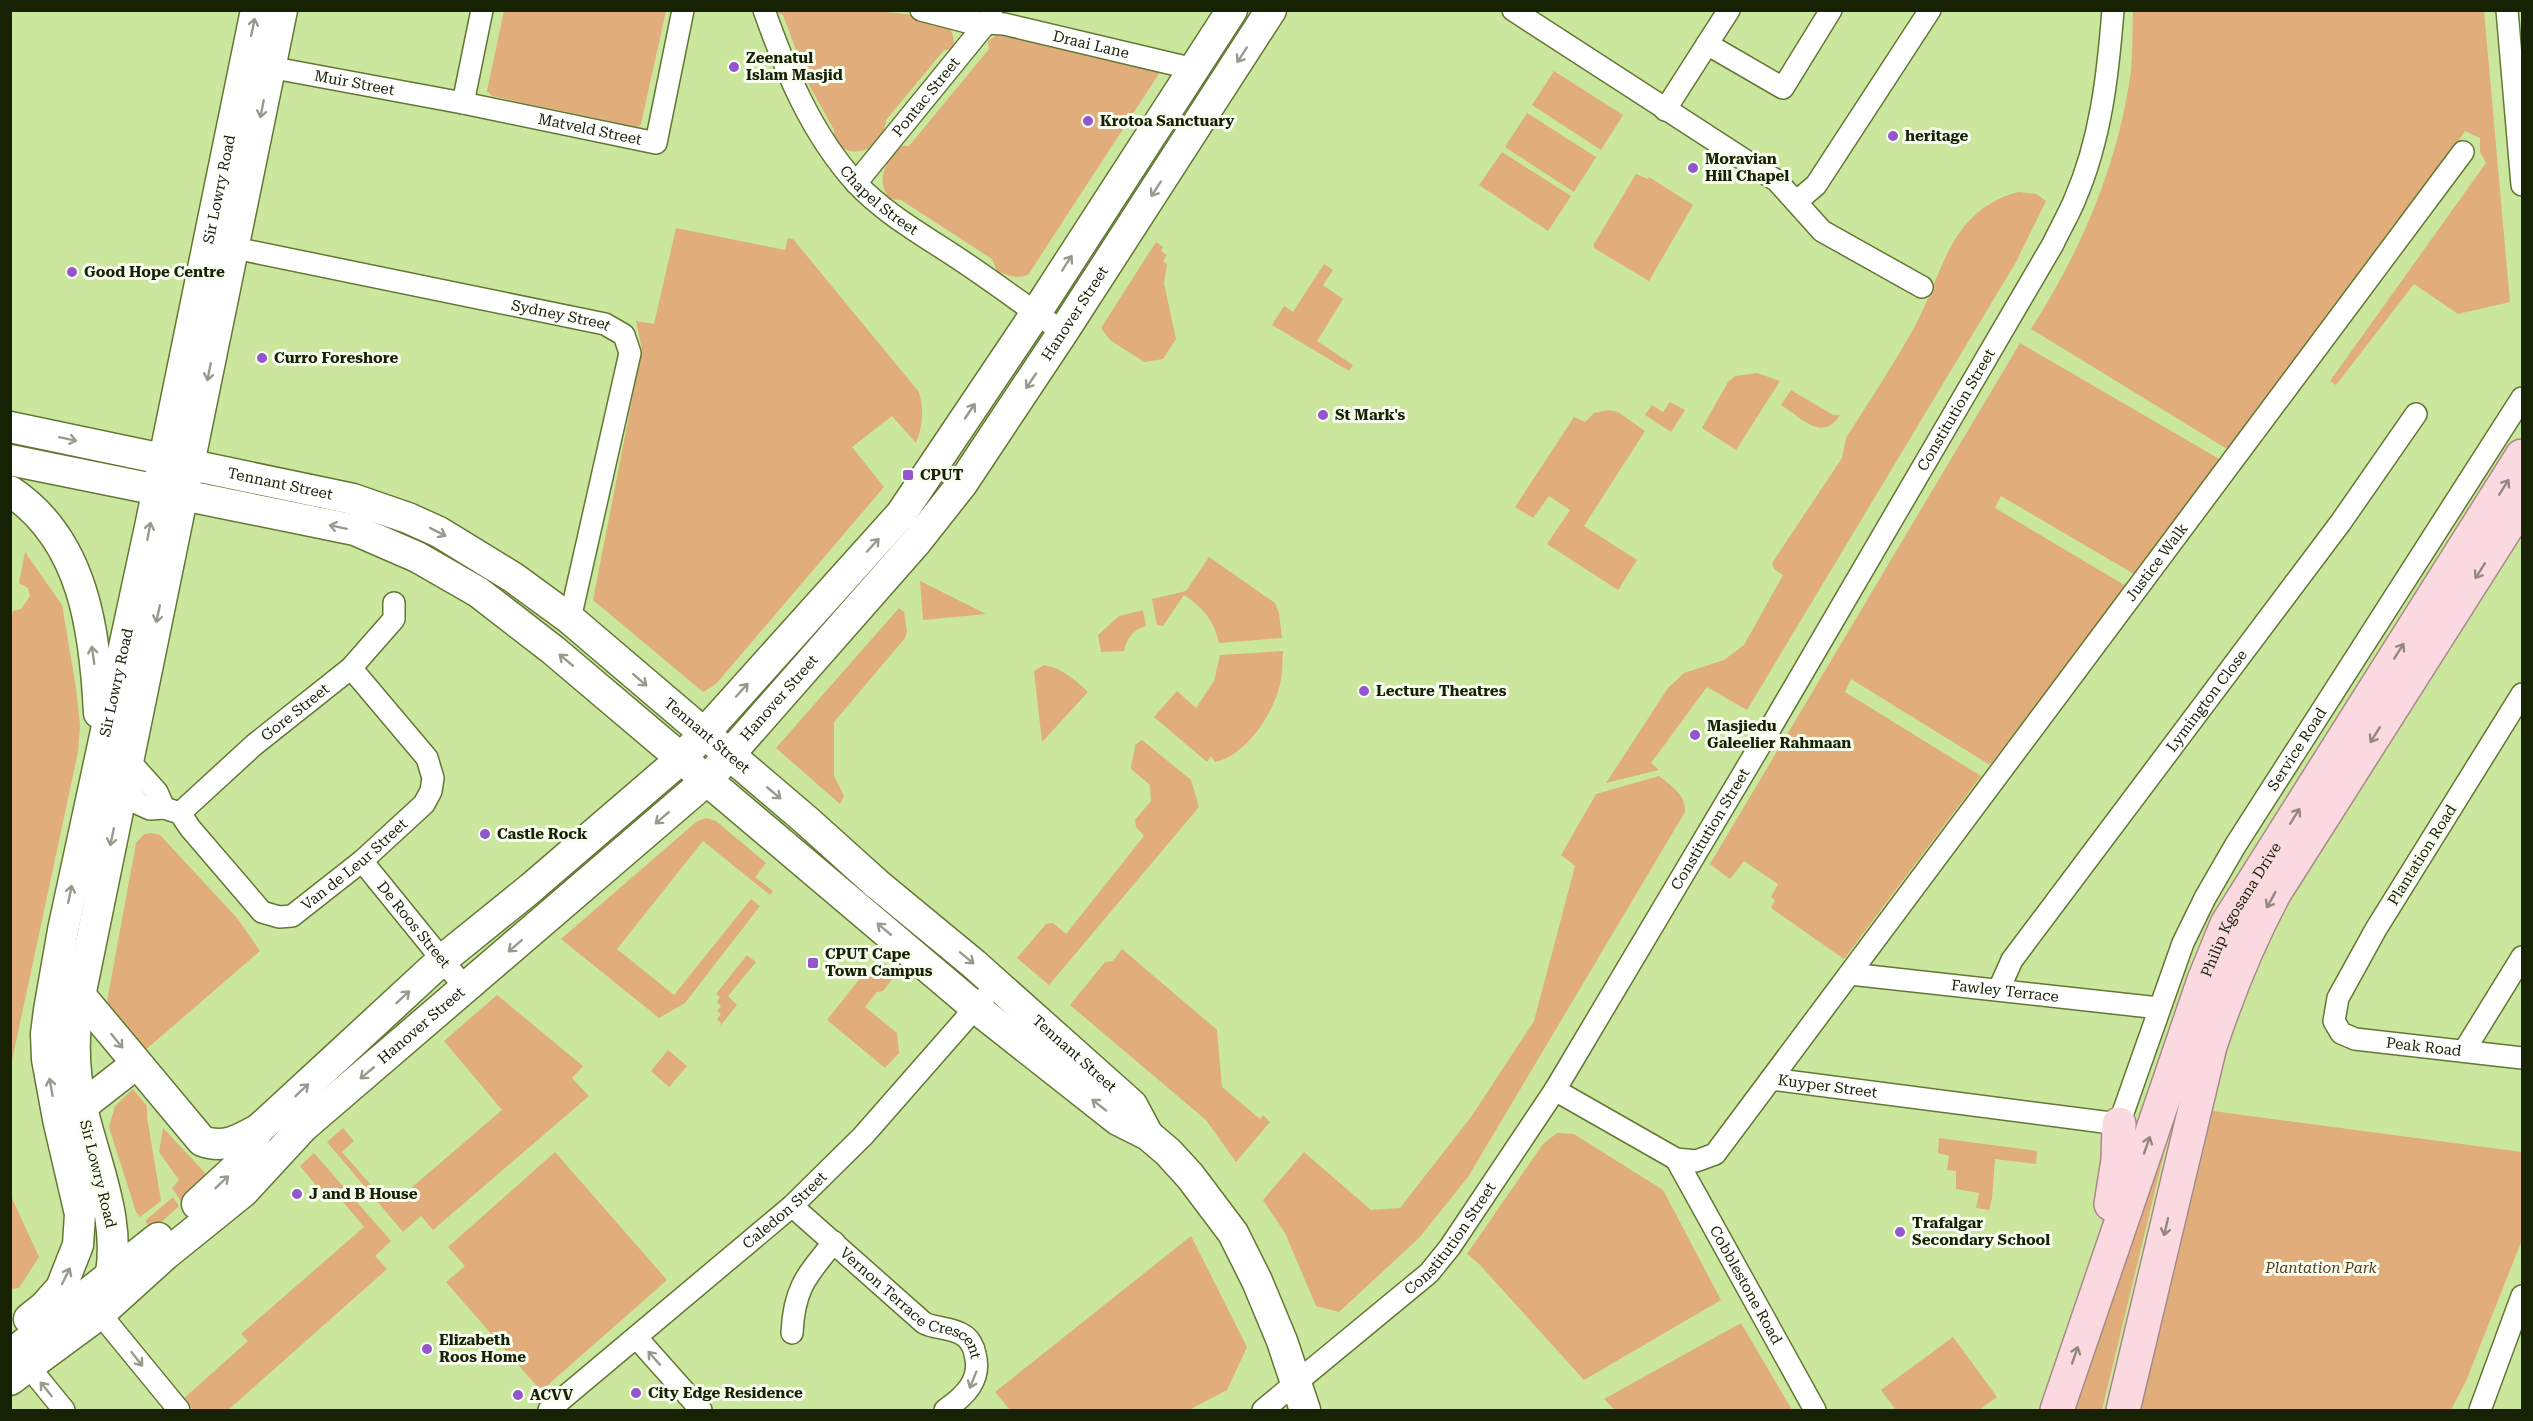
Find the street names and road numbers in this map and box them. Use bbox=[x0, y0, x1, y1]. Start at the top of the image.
street label: Draai Lane bbox=[1051, 27, 1131, 62]
street label: Pontac Street bbox=[888, 53, 964, 140]
street label: Muir Street bbox=[313, 67, 396, 99]
street label: Matveld Street bbox=[536, 110, 644, 149]
street label: Sir Lowry Road bbox=[199, 133, 239, 245]
street label: Chapel Street bbox=[836, 162, 922, 239]
street label: Hanover Street bbox=[1038, 263, 1112, 364]
street label: Sydney Street bbox=[510, 296, 615, 335]
street label: Constitution Street bbox=[1913, 345, 1999, 474]
street label: Tennant Street bbox=[226, 464, 335, 504]
street label: Justice Walk bbox=[2122, 519, 2192, 605]
street label: Sir Lowry Road bbox=[96, 626, 137, 739]
street label: Lymington Close bbox=[2163, 646, 2251, 755]
street label: Hanover Street bbox=[737, 651, 822, 745]
street label: Gore Street bbox=[257, 679, 333, 745]
street label: Tennant Street bbox=[660, 694, 754, 777]
street label: Service Road bbox=[2264, 704, 2330, 794]
street label: Constitution Street bbox=[1667, 765, 1754, 893]
street label: Plantation Road bbox=[2384, 801, 2460, 909]
street label: Van de Leur Street bbox=[298, 815, 411, 914]
street label: Philip Kgosana Drive bbox=[2197, 839, 2285, 980]
street label: De Roos Street bbox=[373, 878, 454, 972]
street label: Fawley Terrace bbox=[1950, 976, 2060, 1006]
street label: Hanover Street bbox=[374, 983, 469, 1068]
street label: Tennant Street bbox=[1029, 1011, 1121, 1096]
street label: Peak Road bbox=[2385, 1034, 2463, 1060]
street label: Kuyper Street bbox=[1777, 1071, 1879, 1102]
street label: Sir Lowry Road bbox=[76, 1118, 120, 1230]
street label: Caledon Street bbox=[739, 1167, 831, 1253]
street label: Constitution Street bbox=[1401, 1179, 1500, 1299]
street label: Cobblestone Road bbox=[1706, 1223, 1786, 1348]
street label: Vernon Terrace Crescent bbox=[836, 1244, 985, 1361]

